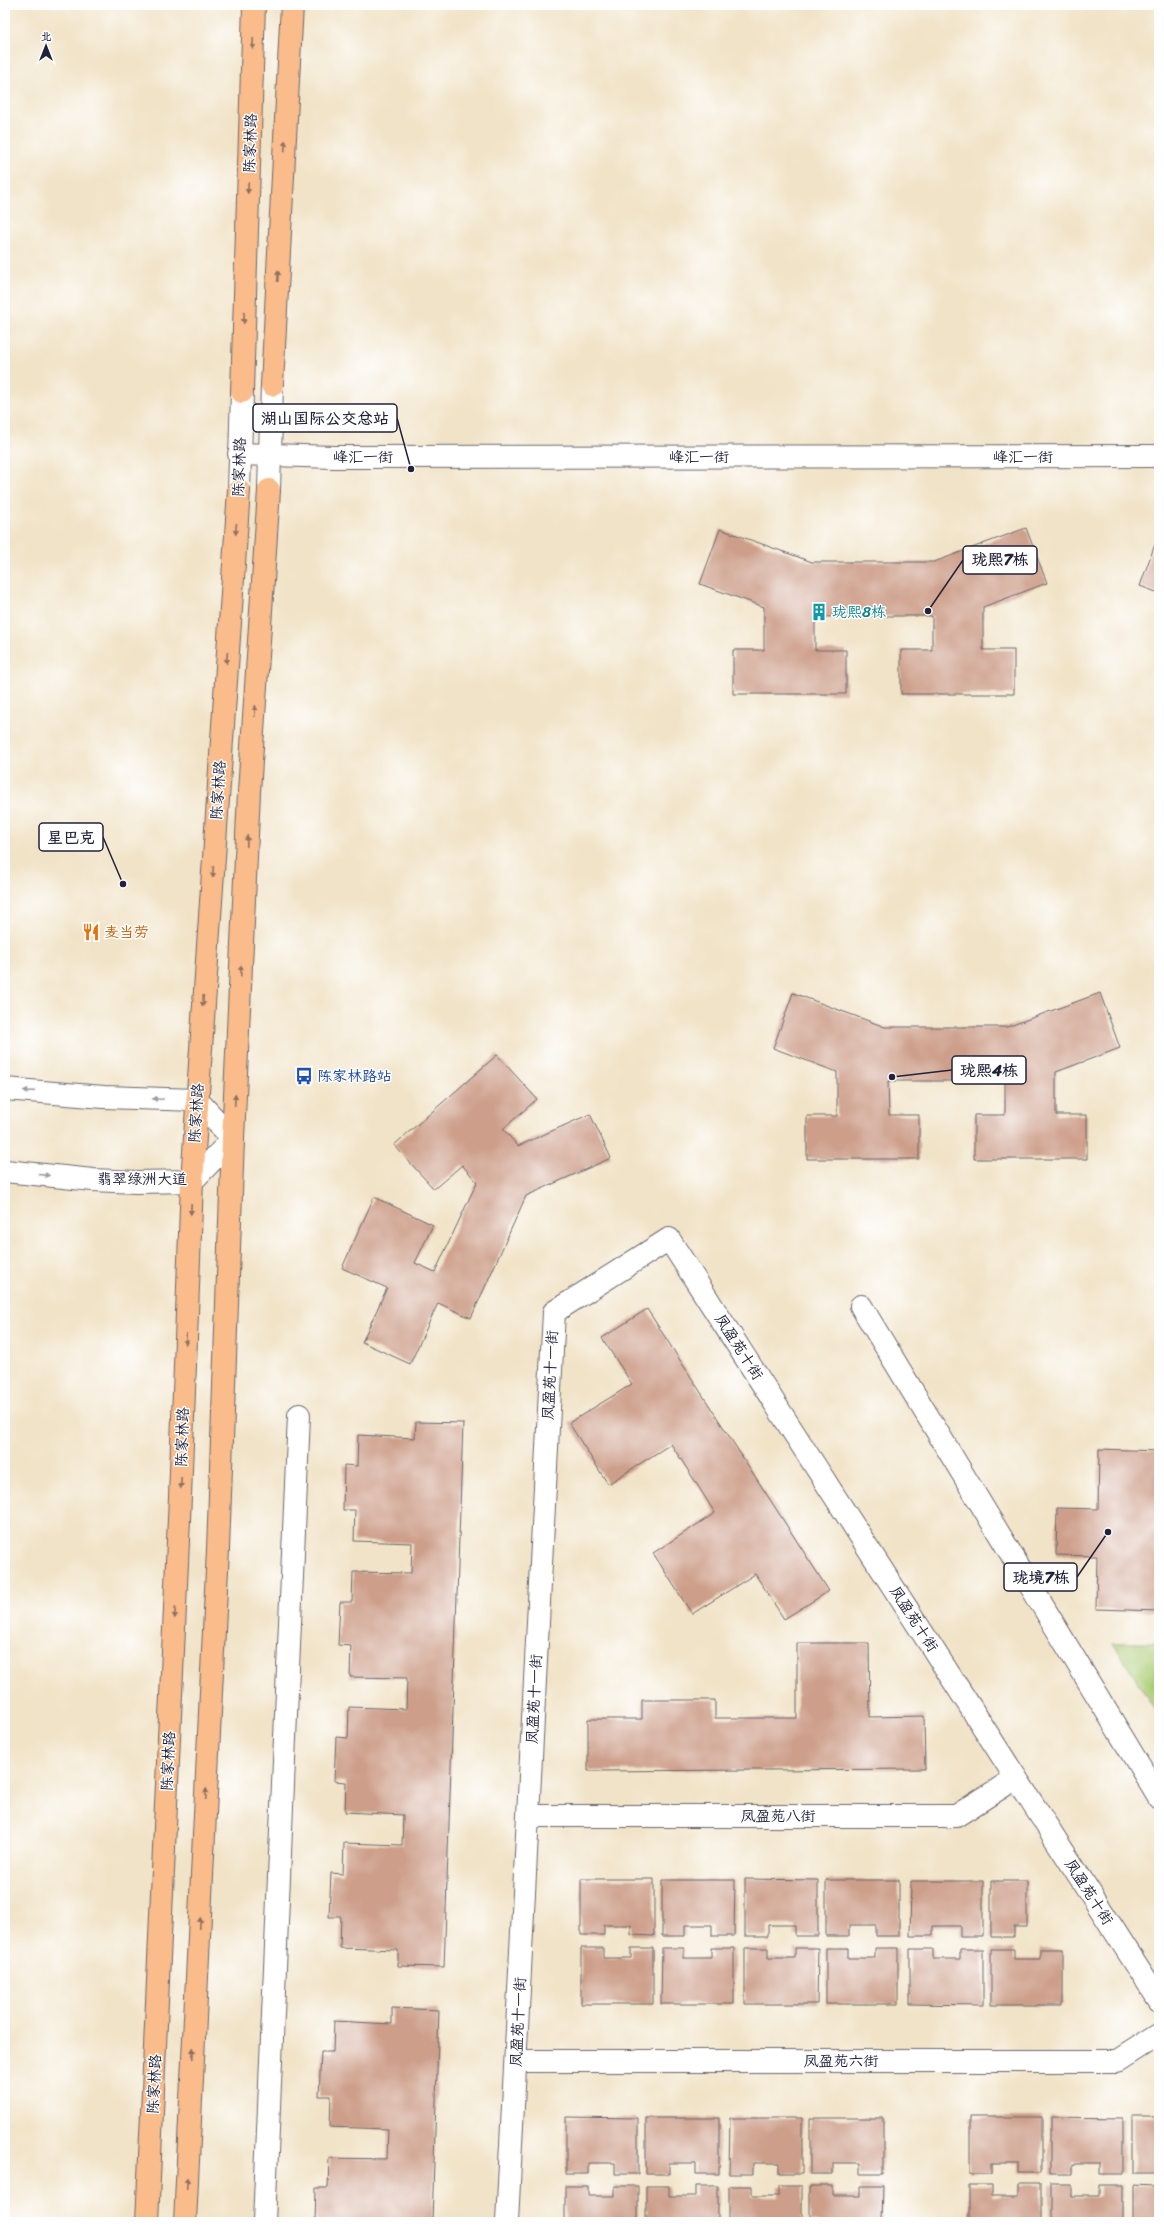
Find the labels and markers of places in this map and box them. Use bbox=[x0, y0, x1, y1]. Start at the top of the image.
callout: 湖山国际公交总站 bbox=[253, 404, 397, 432]
callout: 珑熙7栋 bbox=[963, 546, 1037, 574]
place label: 珑熙8栋 bbox=[832, 599, 886, 625]
building icon: 珑熙8栋 bbox=[809, 602, 829, 622]
callout: 星巴克 bbox=[39, 823, 103, 851]
place label: 麦当劳 bbox=[104, 919, 149, 945]
restaurant icon: 麦当劳 bbox=[81, 922, 101, 942]
callout: 珑熙4栋 bbox=[952, 1056, 1026, 1084]
place label: 陈家林路站 bbox=[317, 1063, 392, 1089]
bus stop icon: 陈家林路站 bbox=[294, 1066, 314, 1086]
callout: 珑境7栋 bbox=[1004, 1563, 1077, 1591]

